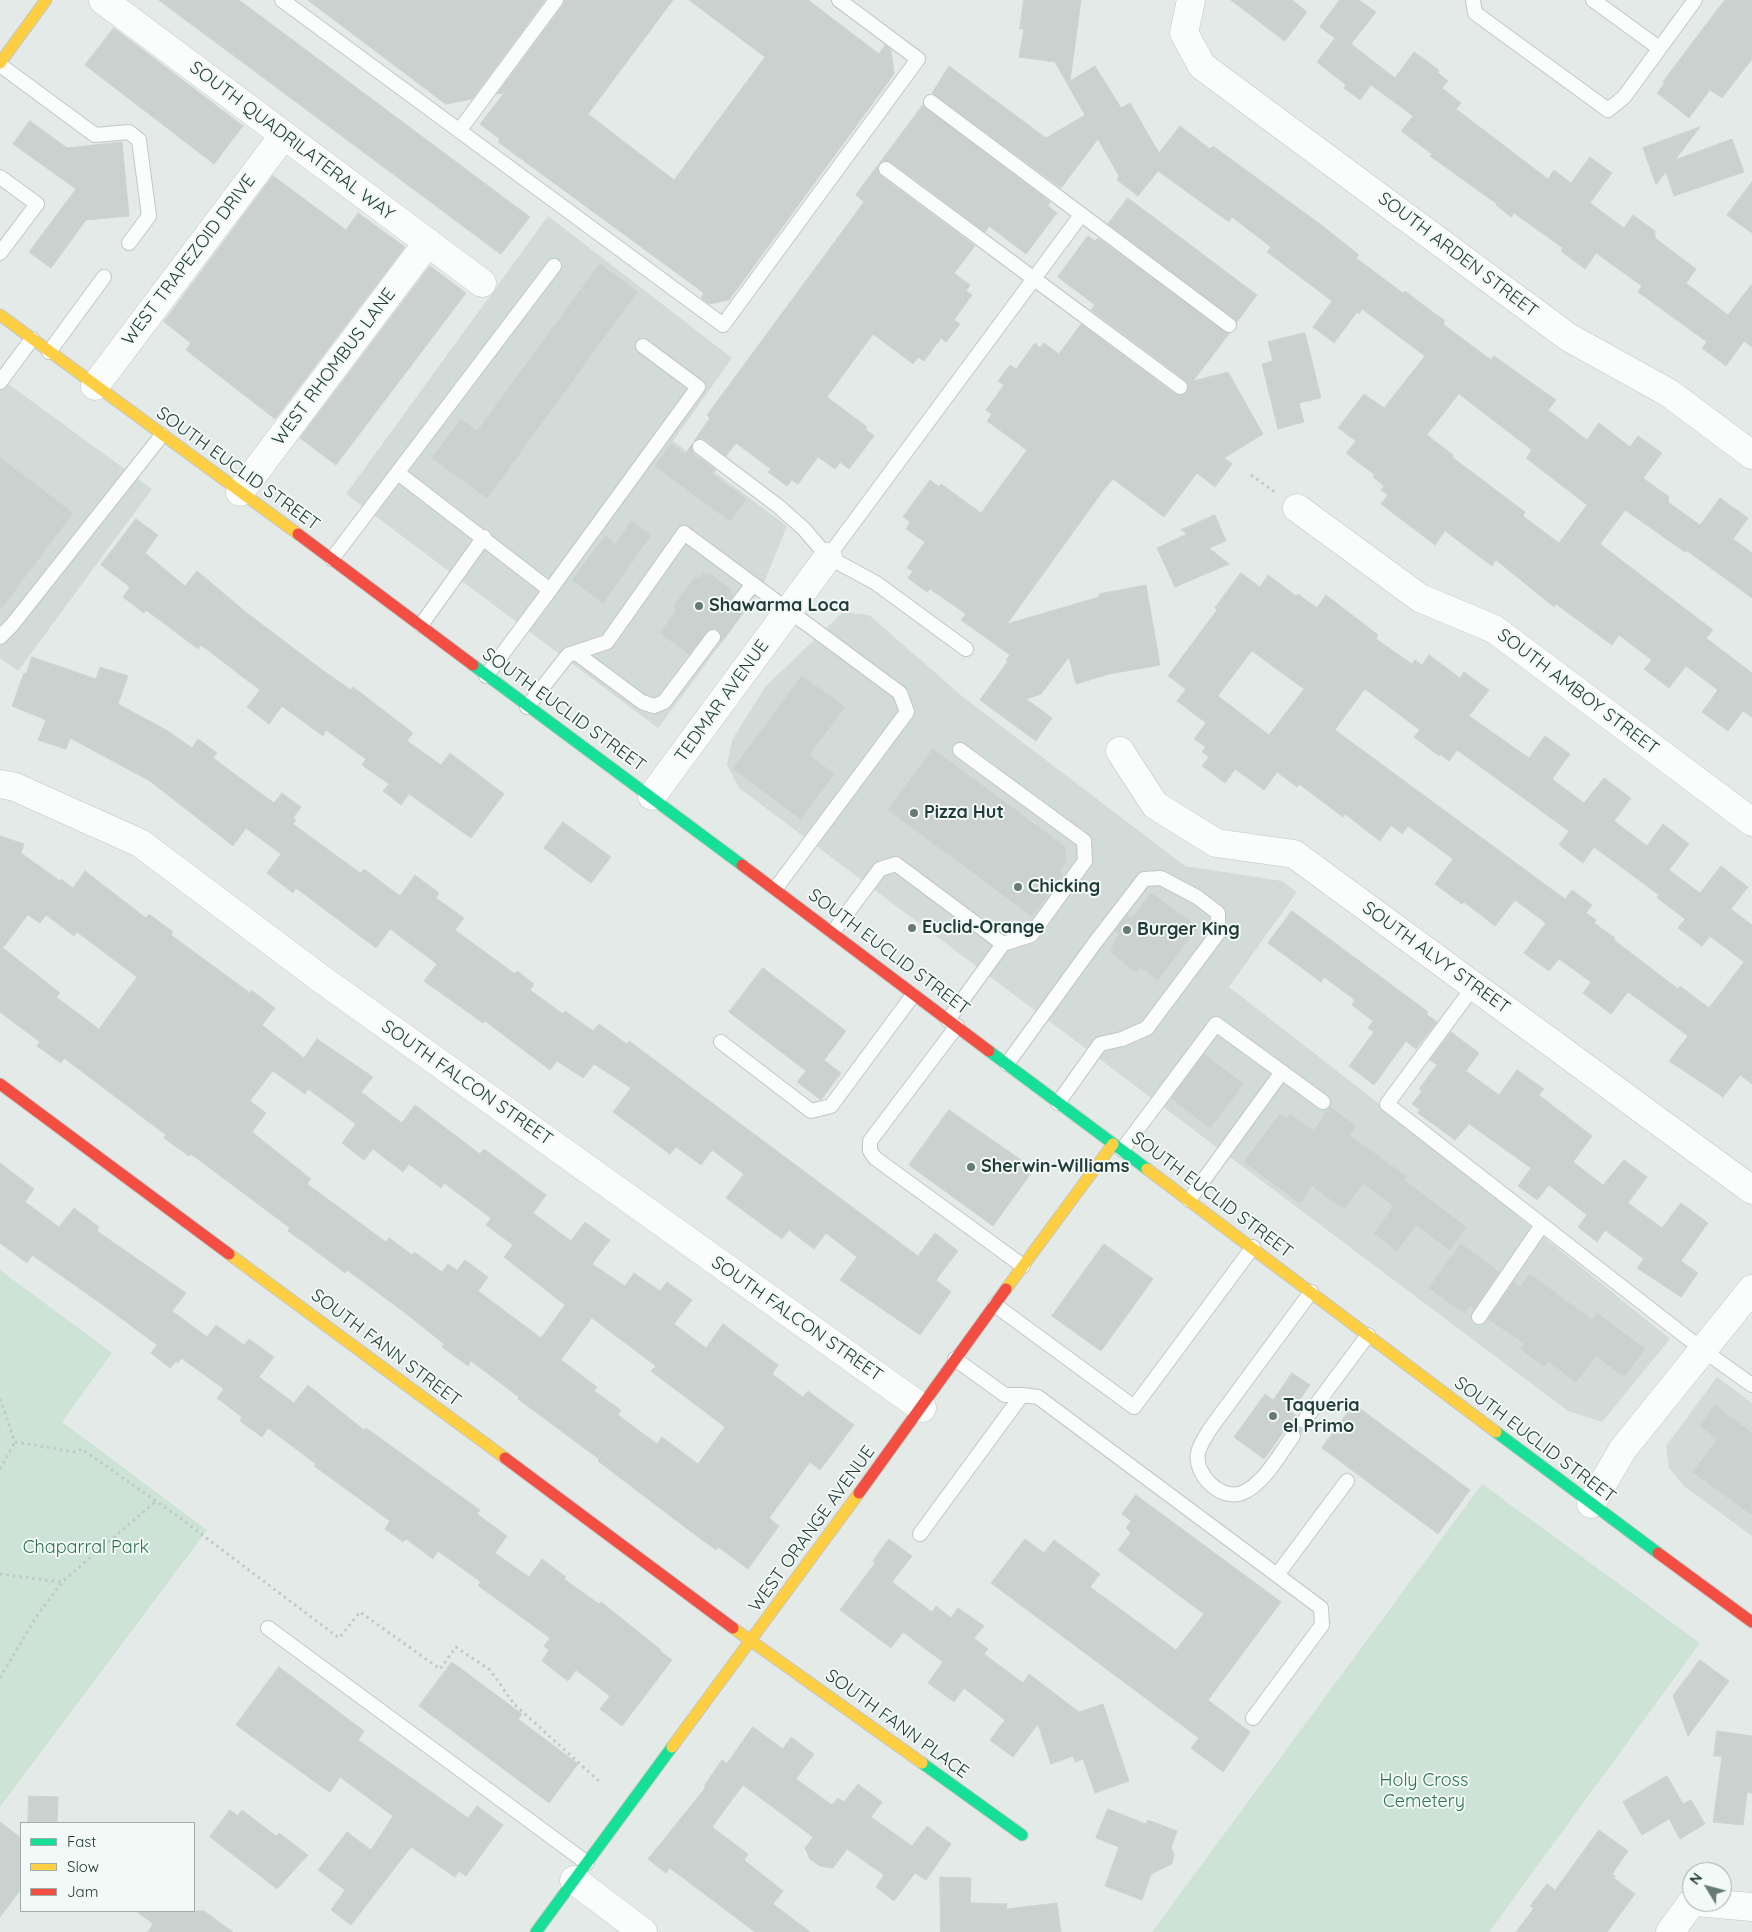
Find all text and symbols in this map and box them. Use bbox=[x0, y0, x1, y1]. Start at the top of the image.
street label: SOUTH QUADRILATERAL WAY bbox=[185, 57, 399, 225]
street label: WEST TRAPEZOID DRIVE bbox=[118, 170, 260, 350]
street label: SOUTH ARDEN STREET bbox=[1374, 188, 1542, 322]
street label: WEST RHOMBUS LANE bbox=[268, 284, 400, 450]
street label: SOUTH EUCLID STREET bbox=[152, 402, 324, 536]
place label: Shawarma Loca bbox=[709, 595, 849, 617]
marker: Shawarma Loca bbox=[693, 600, 705, 612]
street label: SOUTH AMBOY STREET bbox=[1493, 624, 1663, 760]
street label: TEDMAR AVENUE bbox=[670, 636, 774, 766]
street label: SOUTH EUCLID STREET bbox=[478, 643, 650, 777]
place label: Pizza Hut bbox=[924, 802, 1004, 824]
marker: Pizza Hut bbox=[908, 807, 920, 819]
place label: Chicking bbox=[1028, 876, 1100, 898]
marker: Chicking bbox=[1012, 881, 1024, 893]
street label: SOUTH EUCLID STREET bbox=[804, 884, 974, 1020]
street label: SOUTH ALVY STREET bbox=[1358, 897, 1514, 1019]
place label: Euclid-Orange bbox=[922, 917, 1045, 939]
place label: Burger King bbox=[1137, 919, 1240, 941]
marker: Euclid-Orange bbox=[906, 922, 918, 934]
marker: Burger King bbox=[1121, 924, 1133, 936]
street label: SOUTH FALCON STREET bbox=[377, 1016, 557, 1150]
street label: SOUTH EUCLID STREET bbox=[1127, 1127, 1297, 1263]
place label: Sherwin-Williams bbox=[981, 1156, 1129, 1178]
marker: Sherwin-Williams bbox=[965, 1161, 977, 1173]
street label: SOUTH FALCON STREET bbox=[707, 1252, 887, 1386]
street label: SOUTH FANN STREET bbox=[307, 1285, 465, 1411]
street label: SOUTH EUCLID STREET bbox=[1450, 1372, 1620, 1508]
place label: Taqueria el Primo bbox=[1283, 1395, 1360, 1438]
marker: Taqueria el Primo bbox=[1267, 1410, 1279, 1422]
street label: WEST ORANGE AVENUE bbox=[744, 1442, 880, 1616]
park label: Chaparral Park bbox=[23, 1537, 149, 1559]
street label: SOUTH FANN PLACE bbox=[821, 1665, 973, 1783]
park label: Holy Cross Cemetery bbox=[1380, 1770, 1468, 1812]
legend bbox=[20, 1822, 195, 1912]
text: Fast bbox=[67, 1832, 96, 1851]
text: Slow bbox=[67, 1857, 99, 1876]
north arrow bbox=[1682, 1862, 1732, 1912]
text: N bbox=[1686, 1869, 1706, 1888]
text: Jam bbox=[67, 1882, 98, 1901]

